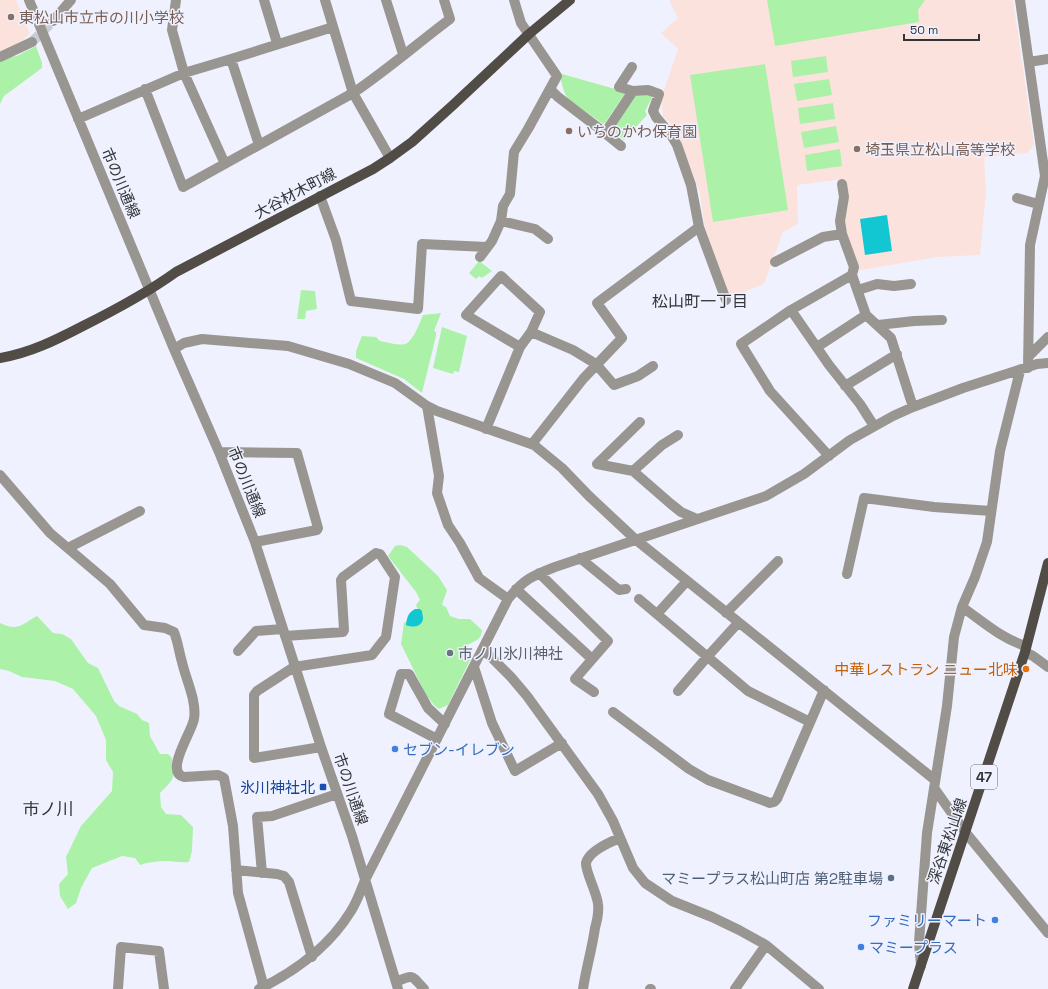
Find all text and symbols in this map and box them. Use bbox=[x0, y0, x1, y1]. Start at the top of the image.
place label: 東松山市立市の川小学校 bbox=[19, 8, 184, 27]
marker: 東松山市立市の川小学校 bbox=[6, 12, 16, 22]
scale bar bbox=[904, 16, 979, 42]
text: 50 m bbox=[910, 22, 938, 38]
place label: いちのかわ保育園 bbox=[577, 122, 697, 141]
marker: いちのかわ保育園 bbox=[564, 126, 574, 136]
place label: 埼玉県立松山高等学校 bbox=[865, 140, 1015, 159]
marker: 埼玉県立松山高等学校 bbox=[852, 144, 862, 154]
street label: 市の川通線 bbox=[98, 145, 144, 221]
street label: 大谷材木町線 bbox=[251, 163, 339, 223]
district label: 松山町一丁目 bbox=[652, 291, 748, 312]
street label: 市の川通線 bbox=[224, 444, 270, 520]
place label: 市ノ川氷川神社 bbox=[458, 644, 563, 663]
marker: 市ノ川氷川神社 bbox=[445, 648, 455, 658]
place label: 中華レストラン ニュー北味 bbox=[834, 660, 1018, 679]
marker: 中華レストラン ニュー北味 bbox=[1021, 664, 1031, 674]
place label: セブン-イレブン bbox=[403, 740, 515, 759]
marker: セブン-イレブン bbox=[390, 744, 400, 754]
street label: 市の川通線 bbox=[330, 750, 372, 828]
road number: 47 bbox=[971, 765, 997, 789]
place label: 氷川神社北 bbox=[240, 778, 315, 797]
marker: 氷川神社北 bbox=[318, 782, 328, 792]
street label: 深谷東松山線 bbox=[923, 795, 971, 887]
district label: 市ノ川 bbox=[23, 798, 74, 820]
place label: マミープラス松山町店 第2駐車場 bbox=[661, 869, 883, 888]
marker: マミープラス松山町店 第2駐車場 bbox=[886, 873, 896, 883]
place label: ファミリーマート bbox=[867, 911, 987, 930]
marker: ファミリーマート bbox=[990, 915, 1000, 925]
place label: マミープラス bbox=[869, 938, 958, 957]
marker: マミープラス bbox=[856, 942, 866, 952]

